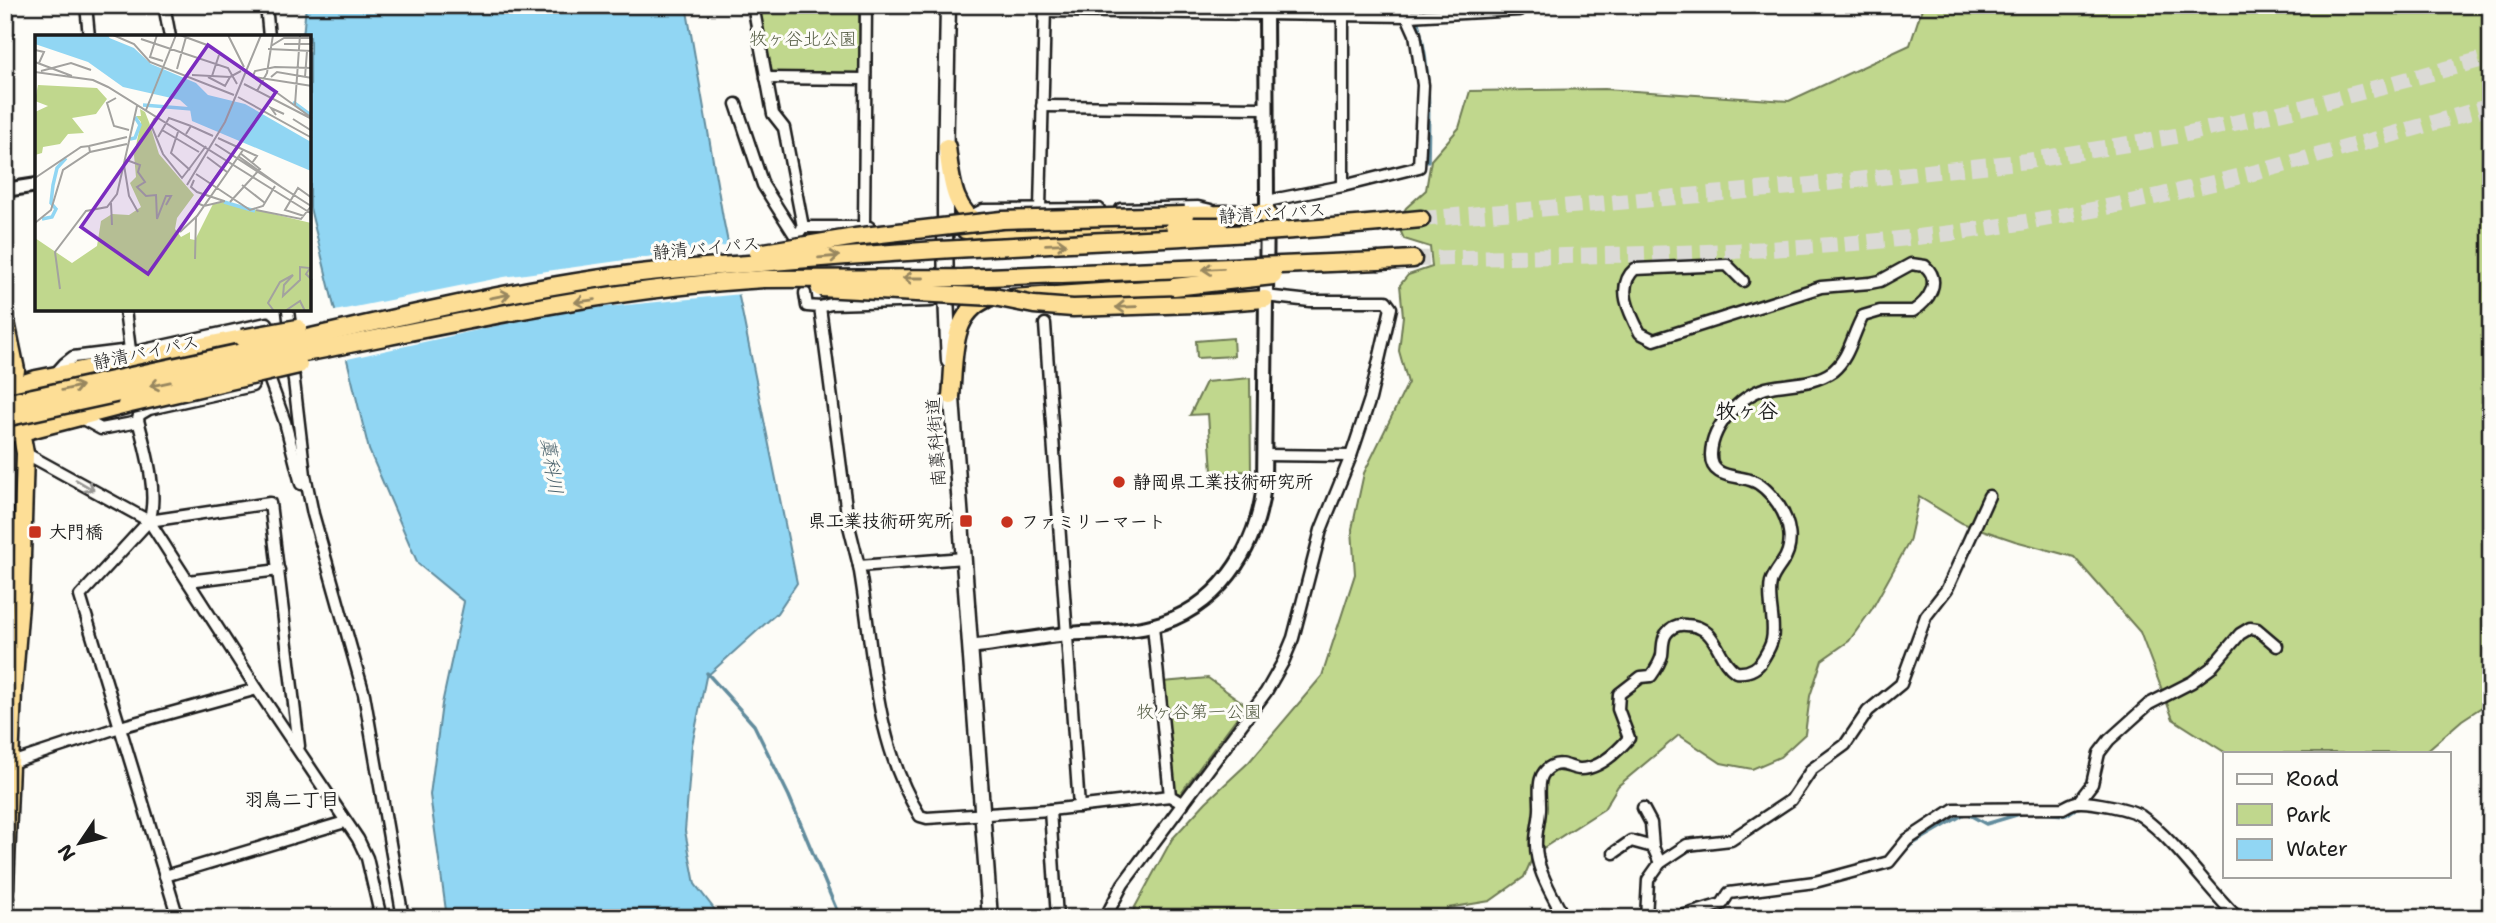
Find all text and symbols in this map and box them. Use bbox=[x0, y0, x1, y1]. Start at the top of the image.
park label: 牧ヶ谷北公園 bbox=[749, 27, 857, 51]
inset map bbox=[35, 35, 312, 312]
street label: 静清バイパス bbox=[1217, 197, 1327, 229]
street label: 静清バイパス bbox=[651, 231, 761, 265]
one-way arrow bbox=[1044, 237, 1067, 250]
one-way arrow bbox=[817, 250, 840, 263]
one-way arrow bbox=[1202, 263, 1225, 276]
one-way arrow bbox=[901, 271, 924, 285]
one-way arrow bbox=[488, 288, 511, 302]
one-way arrow bbox=[574, 295, 597, 308]
one-way arrow bbox=[1115, 300, 1138, 313]
street label: 静清バイパス bbox=[91, 329, 201, 375]
one-way arrow bbox=[149, 377, 172, 391]
one-way arrow bbox=[60, 381, 83, 394]
street label: 南藁科街道 bbox=[921, 396, 951, 488]
district label: 牧ヶ谷 bbox=[1716, 397, 1779, 425]
water label: 藁科川 bbox=[535, 436, 569, 496]
place label: 静岡県工業技術研究所 bbox=[1133, 470, 1313, 494]
marker: 静岡県工業技術研究所 bbox=[1111, 474, 1127, 490]
one-way arrow bbox=[75, 478, 95, 492]
place label: 県工業技術研究所 bbox=[808, 509, 952, 533]
place label: ファミリーマート bbox=[1021, 510, 1166, 534]
marker: 県工業技術研究所 bbox=[958, 513, 974, 529]
marker: ファミリーマート bbox=[999, 514, 1015, 530]
place label: 大門橋 bbox=[49, 520, 103, 544]
marker: 大門橋 bbox=[27, 524, 43, 540]
park label: 牧ヶ谷第一公園 bbox=[1136, 700, 1262, 724]
legend bbox=[2223, 752, 2450, 878]
text: Road bbox=[2286, 765, 2339, 793]
district label: 羽鳥二丁目 bbox=[244, 787, 340, 812]
text: Park bbox=[2286, 801, 2331, 829]
north arrow bbox=[46, 808, 116, 878]
text: Water bbox=[2286, 835, 2348, 863]
text: N bbox=[52, 839, 81, 866]

